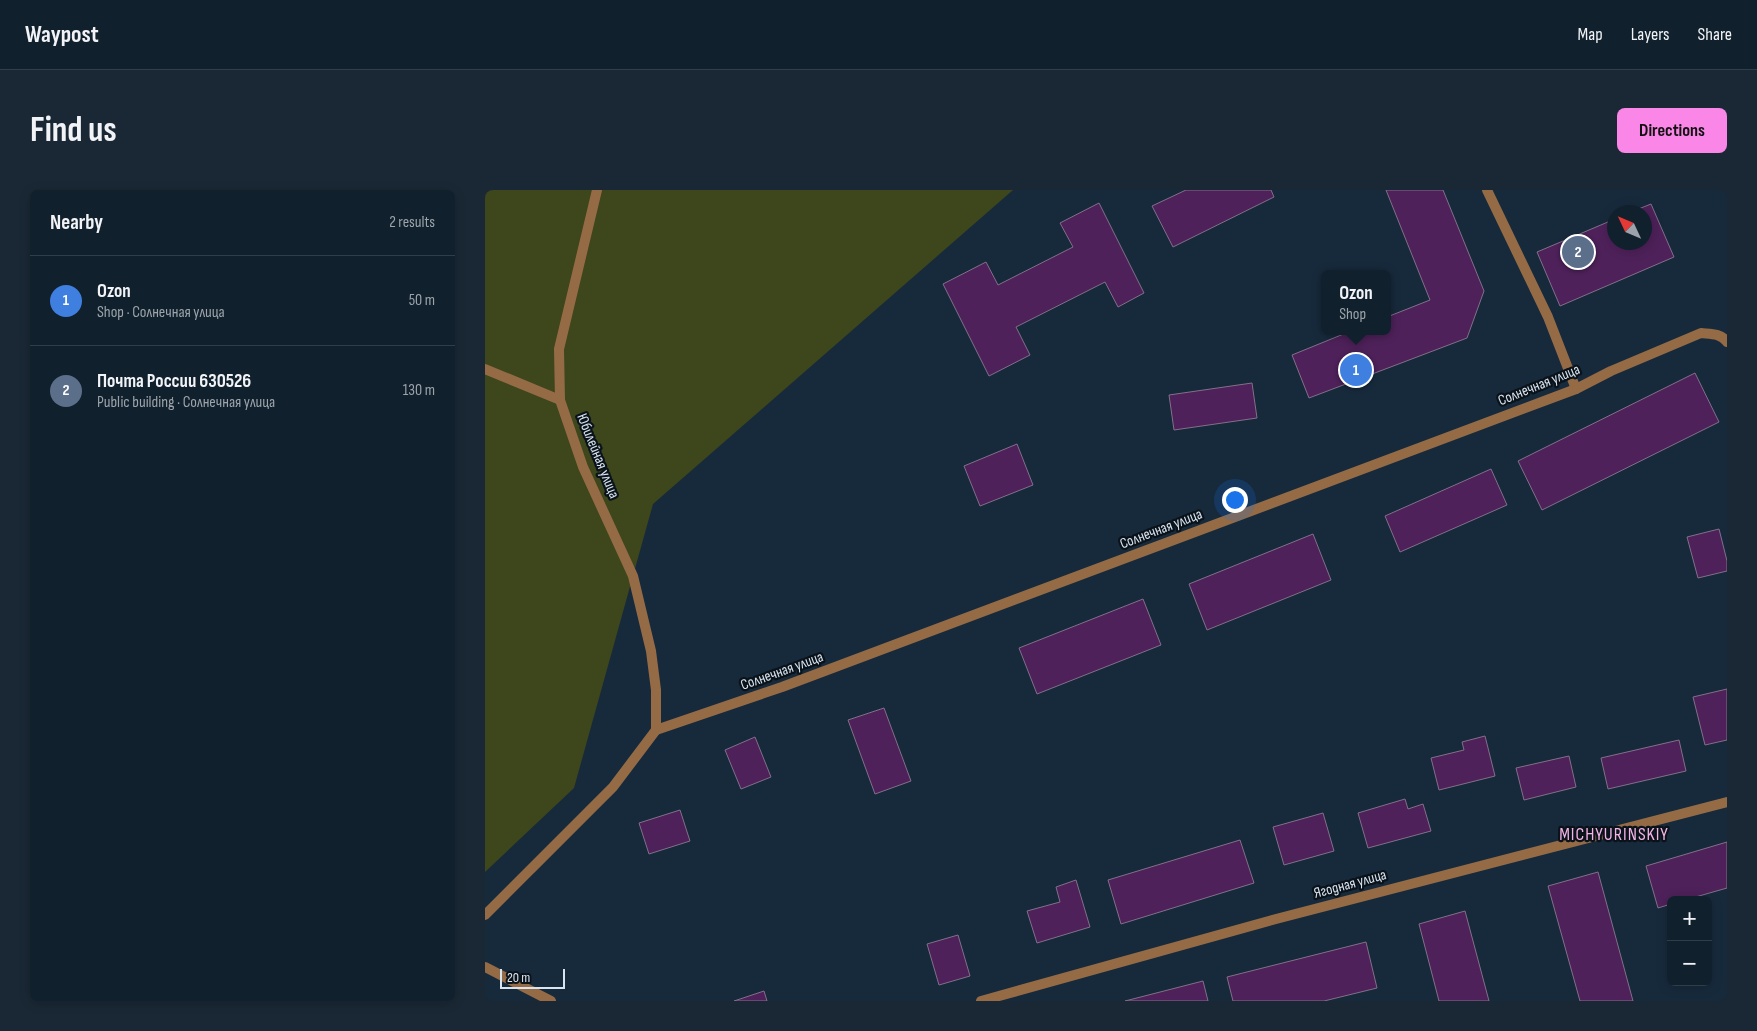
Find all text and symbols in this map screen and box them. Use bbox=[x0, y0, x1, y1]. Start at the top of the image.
text: Waypost bbox=[25, 20, 99, 49]
text: Map bbox=[1578, 24, 1603, 45]
text: Layers bbox=[1631, 24, 1670, 45]
text: Share bbox=[1698, 24, 1732, 45]
button: Directions bbox=[1617, 108, 1727, 153]
text: Find us bbox=[30, 109, 117, 152]
north arrow bbox=[1607, 205, 1652, 250]
text: Nearby bbox=[50, 210, 103, 235]
text: 2 results bbox=[389, 213, 435, 232]
pin: 2 bbox=[1562, 233, 1594, 271]
popup bbox=[1321, 270, 1391, 335]
text: Ozon bbox=[97, 280, 131, 303]
text: Ozon bbox=[1339, 282, 1373, 305]
text: 1 bbox=[63, 291, 69, 310]
text: 50 m bbox=[409, 291, 435, 310]
text: Shop · Солнечная улица bbox=[97, 303, 225, 322]
text: Shop bbox=[1339, 305, 1366, 324]
pin: 1 bbox=[1340, 351, 1372, 389]
street label: Солнечная улица bbox=[1495, 360, 1583, 410]
text: Почта России 630526 bbox=[97, 370, 251, 393]
text: 2 bbox=[62, 381, 70, 400]
text: 130 m bbox=[403, 381, 435, 400]
text: Public building · Солнечная улица bbox=[97, 393, 275, 412]
street label: Юбилейная улица bbox=[572, 411, 624, 501]
your location bbox=[1222, 487, 1248, 513]
street label: Солнечная улица bbox=[1117, 505, 1205, 553]
street label: Солнечная улица bbox=[738, 647, 826, 695]
district label: MICHYURINSKIY bbox=[1559, 824, 1669, 845]
street label: Ягодная улица bbox=[1312, 865, 1389, 903]
map controls bbox=[1667, 896, 1712, 986]
button: + bbox=[1667, 896, 1712, 941]
button: − bbox=[1667, 941, 1712, 986]
scale bar bbox=[500, 966, 565, 989]
text: 20 m bbox=[507, 969, 530, 986]

